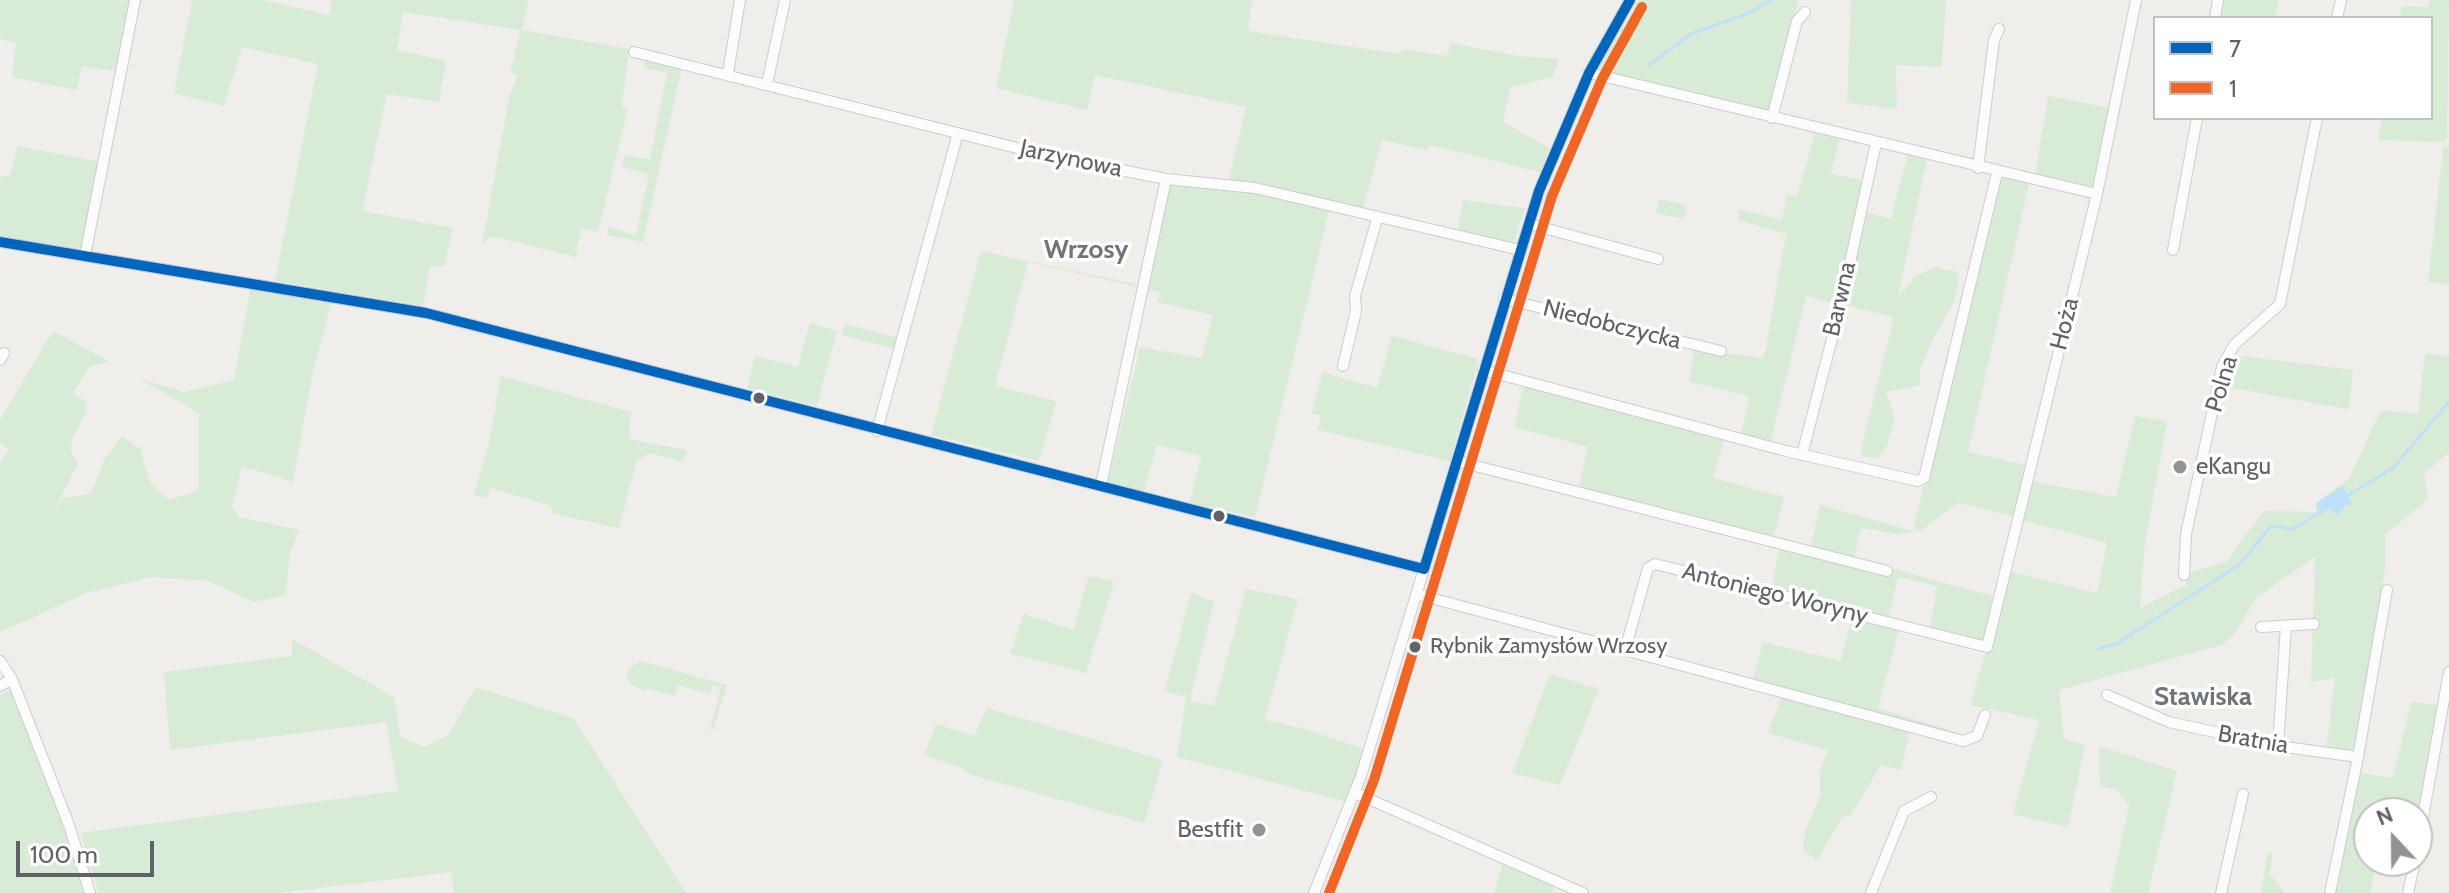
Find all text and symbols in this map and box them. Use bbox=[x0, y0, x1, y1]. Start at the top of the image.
legend bbox=[2153, 16, 2433, 120]
text: 7 bbox=[2229, 34, 2241, 63]
text: 1 bbox=[2229, 74, 2237, 103]
street label: Jarzynowa bbox=[1017, 134, 1125, 184]
district label: Wrzosy bbox=[1044, 234, 1128, 266]
street label: Barwna bbox=[1817, 259, 1863, 339]
street label: Niedobczycka bbox=[1540, 294, 1684, 356]
street label: Hoża bbox=[2045, 295, 2085, 353]
street label: Polna bbox=[2200, 352, 2244, 416]
unlabelled marker bbox=[751, 390, 767, 406]
place label: eKangu bbox=[2196, 453, 2271, 481]
marker: eKangu bbox=[2171, 458, 2189, 476]
unlabelled marker bbox=[1211, 508, 1227, 524]
street label: Antoniego Woryny bbox=[1679, 557, 1871, 631]
place label: Rybnik Zamysłów Wrzosy bbox=[1430, 634, 1667, 660]
marker: Rybnik Zamysłów Wrzosy bbox=[1407, 639, 1423, 655]
district label: Stawiska bbox=[2154, 681, 2252, 713]
street label: Bratnia bbox=[2216, 720, 2290, 760]
north arrow bbox=[2353, 797, 2433, 877]
text: N bbox=[2372, 801, 2397, 832]
place label: Bestfit bbox=[1177, 816, 1243, 844]
marker: Bestfit bbox=[1250, 821, 1268, 839]
scale bar bbox=[20, 825, 158, 875]
text: 100 m bbox=[30, 840, 98, 869]

